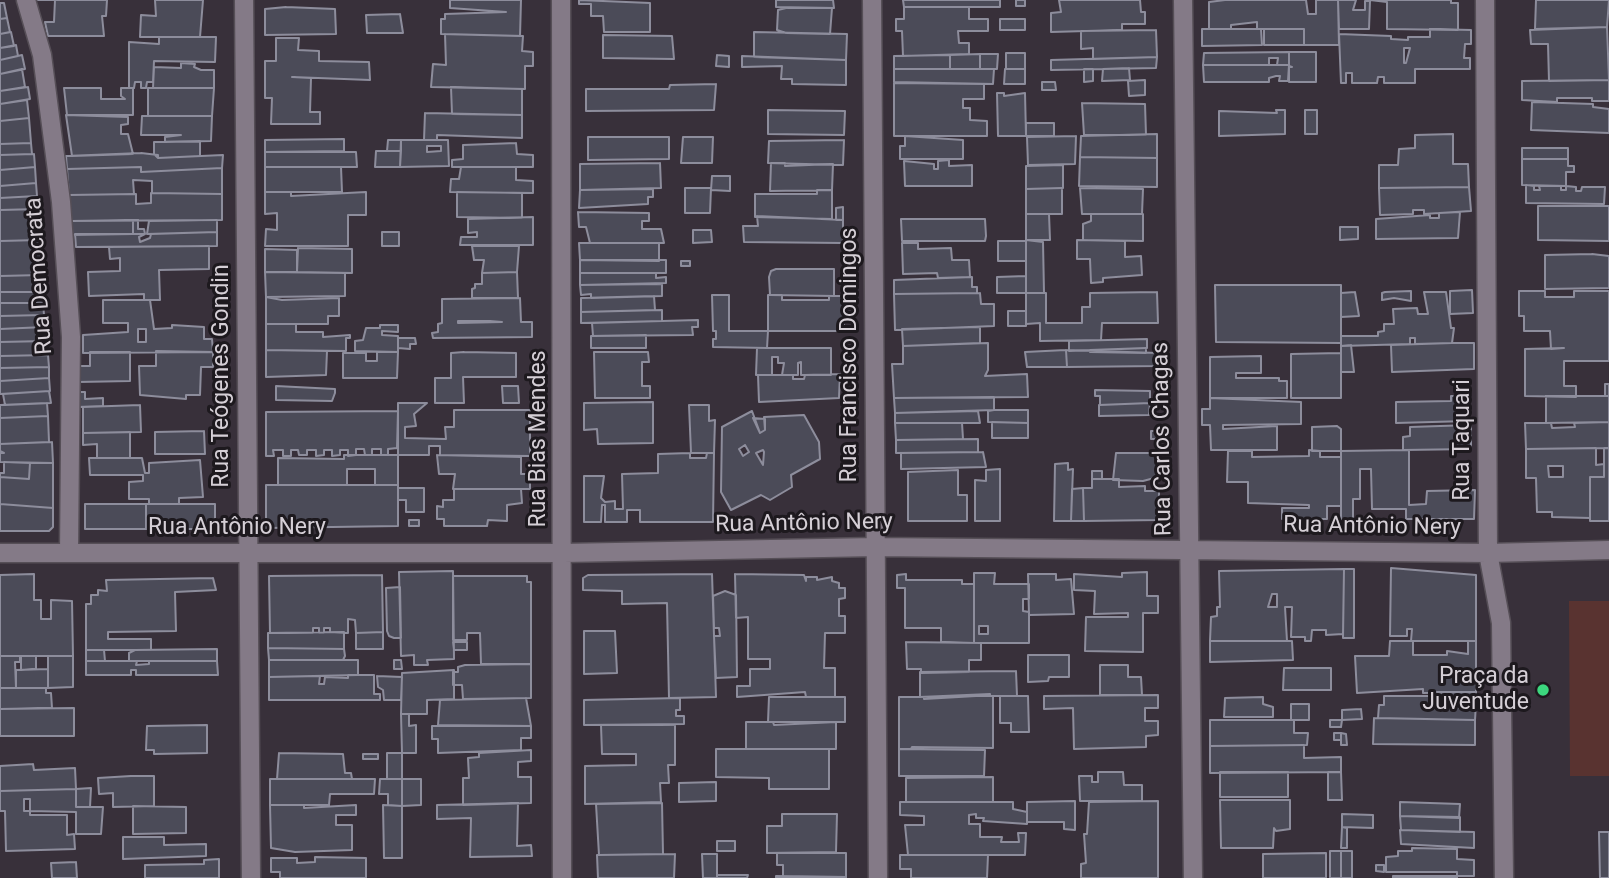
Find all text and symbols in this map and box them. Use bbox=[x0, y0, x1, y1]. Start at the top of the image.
street label: Rua Democrata bbox=[21, 196, 59, 356]
street label: Rua Francisco Domingos bbox=[836, 228, 864, 482]
street label: Rua Teógenes Gondin bbox=[208, 264, 236, 488]
street label: Rua Carlos Chagas bbox=[1148, 342, 1178, 536]
street label: Rua Bias Mendes bbox=[525, 350, 553, 528]
street label: Rua Taquari bbox=[1449, 379, 1477, 501]
street label: Rua Antônio Nery bbox=[715, 509, 893, 539]
street label: Rua Antônio Nery bbox=[1283, 512, 1461, 542]
street label: Rua Antônio Nery bbox=[148, 514, 326, 542]
place label: Praça da Juventude bbox=[1422, 663, 1529, 717]
marker: Praça da Juventude bbox=[1535, 682, 1551, 698]

